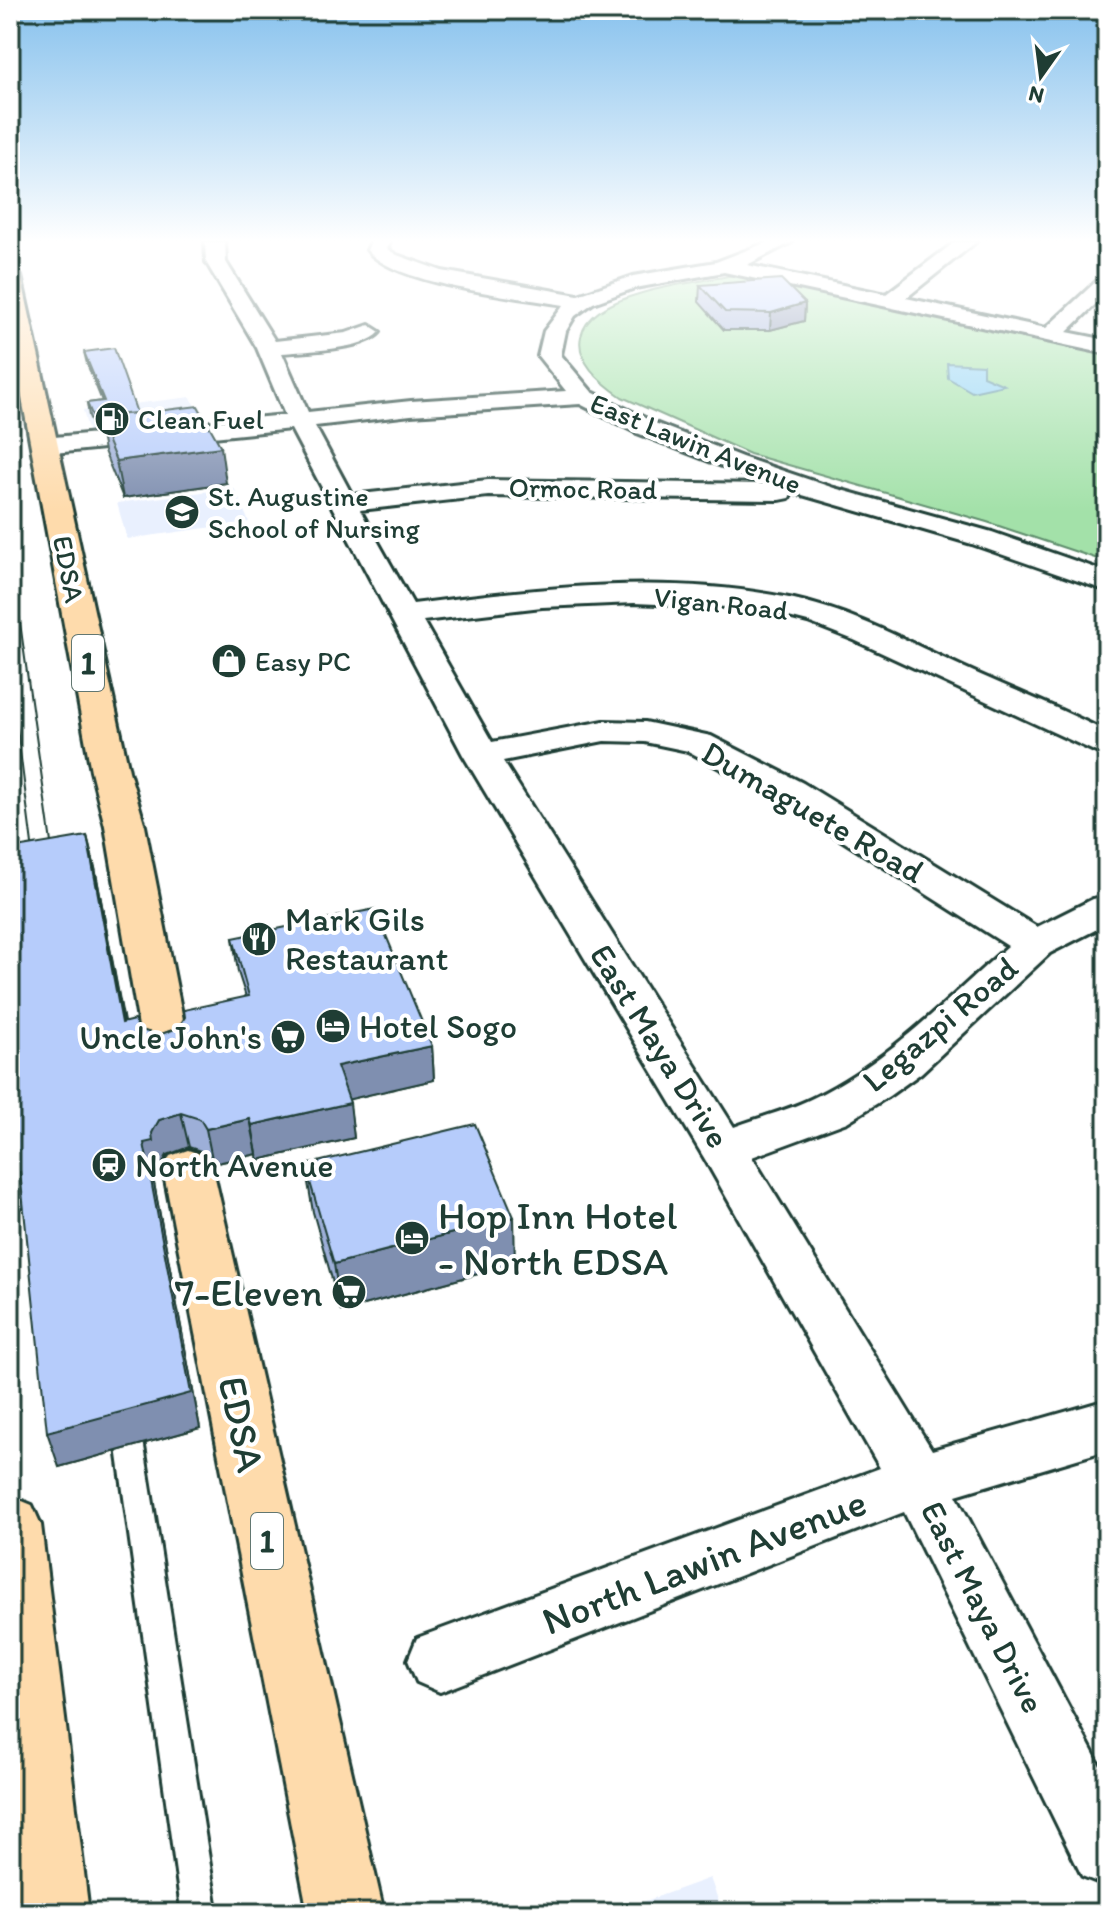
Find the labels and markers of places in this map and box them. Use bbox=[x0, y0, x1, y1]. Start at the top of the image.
fuel station icon: Clean Fuel bbox=[93, 400, 131, 438]
place label: Clean Fuel bbox=[138, 402, 264, 436]
place label: St. Augustine School of Nursing bbox=[208, 479, 421, 545]
school or university icon: St. Augustine School of Nursing bbox=[163, 493, 201, 531]
shop icon: Easy PC bbox=[210, 642, 248, 680]
place label: Easy PC bbox=[255, 644, 351, 678]
place label: Mark Gils Restaurant bbox=[285, 899, 448, 979]
restaurant icon: Mark Gils Restaurant bbox=[240, 920, 278, 958]
place label: Hotel Sogo bbox=[359, 1006, 517, 1047]
hotel icon: Hotel Sogo bbox=[314, 1007, 352, 1045]
place label: Uncle John's bbox=[79, 1017, 262, 1058]
supermarket icon: Uncle John's bbox=[269, 1018, 307, 1056]
place label: North Avenue bbox=[135, 1145, 334, 1186]
station icon: North Avenue bbox=[90, 1146, 128, 1184]
place label: Hop Inn Hotel - North EDSA bbox=[438, 1191, 678, 1285]
hotel icon: Hop Inn Hotel - North EDSA bbox=[393, 1219, 431, 1257]
place label: 7-Eleven bbox=[174, 1268, 323, 1316]
supermarket icon: 7-Eleven bbox=[330, 1273, 368, 1311]

